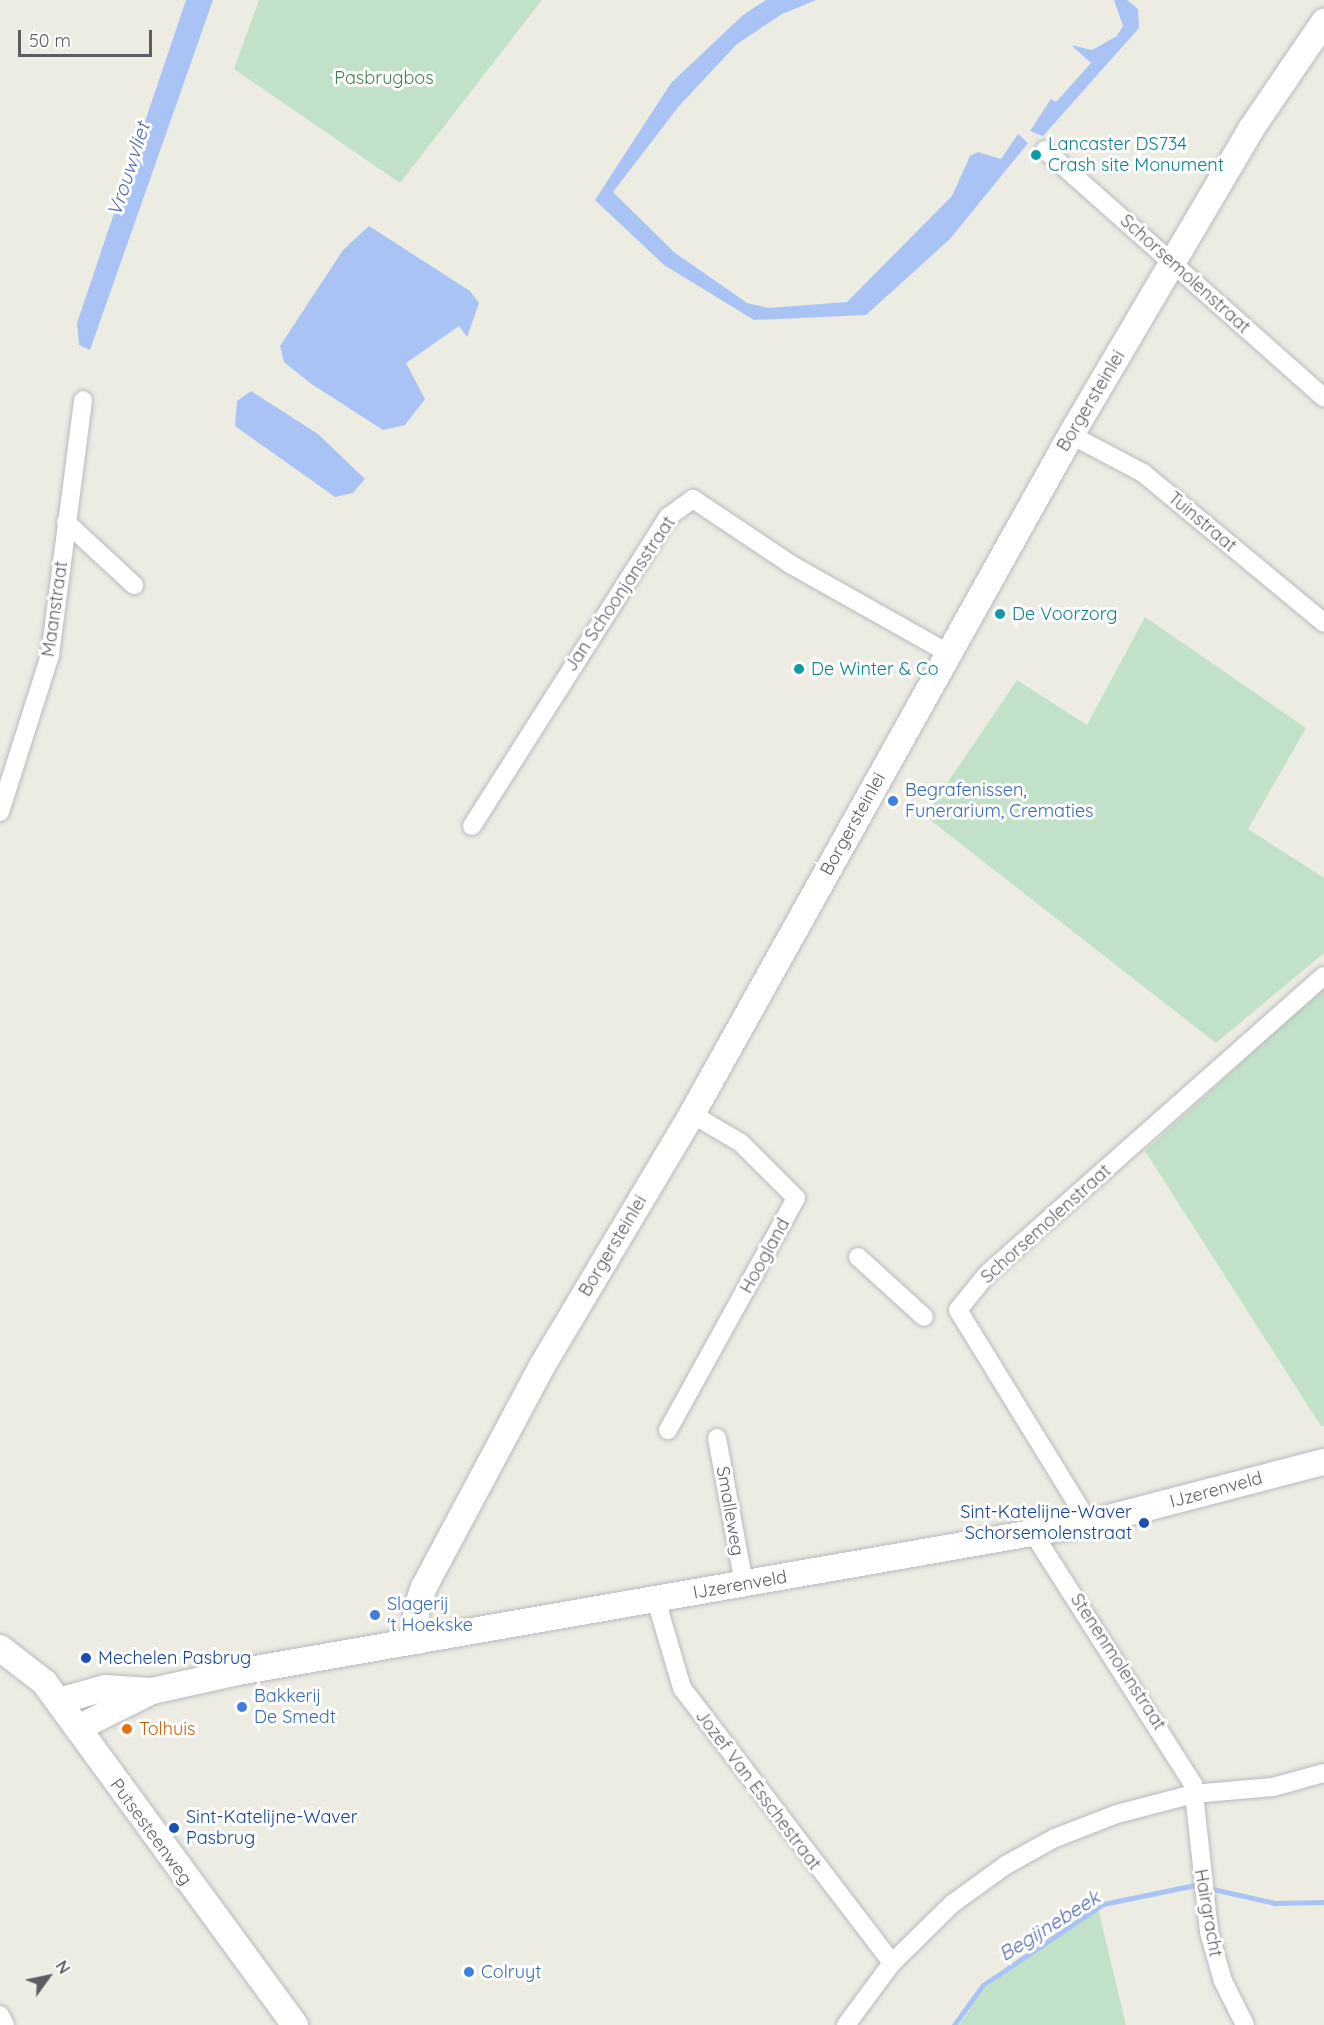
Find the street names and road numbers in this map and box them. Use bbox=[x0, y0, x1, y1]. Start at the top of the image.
street label: Schorsemolenstraat bbox=[1116, 210, 1254, 338]
street label: Borgersteinlei bbox=[1052, 347, 1130, 455]
street label: Tuinstraat bbox=[1163, 487, 1241, 557]
street label: Jan Schoonjansstraat bbox=[560, 512, 680, 676]
street label: Maanstraat bbox=[38, 560, 72, 658]
street label: Borgersteinlei bbox=[816, 769, 890, 879]
street label: Schorsemolenstraat bbox=[977, 1160, 1115, 1288]
street label: Borgersteinlei bbox=[574, 1192, 652, 1300]
street label: Hoogland bbox=[736, 1215, 794, 1297]
street label: Smalleweg bbox=[712, 1465, 748, 1557]
street label: IJzerenveld bbox=[1167, 1467, 1265, 1513]
street label: IJzerenveld bbox=[691, 1566, 789, 1604]
street label: Stenenmolenstraat bbox=[1066, 1590, 1170, 1734]
street label: Jozef Van Esschestraat bbox=[691, 1706, 825, 1874]
street label: Putsesteenweg bbox=[105, 1775, 197, 1889]
street label: Hairgracht bbox=[1190, 1867, 1226, 1959]

